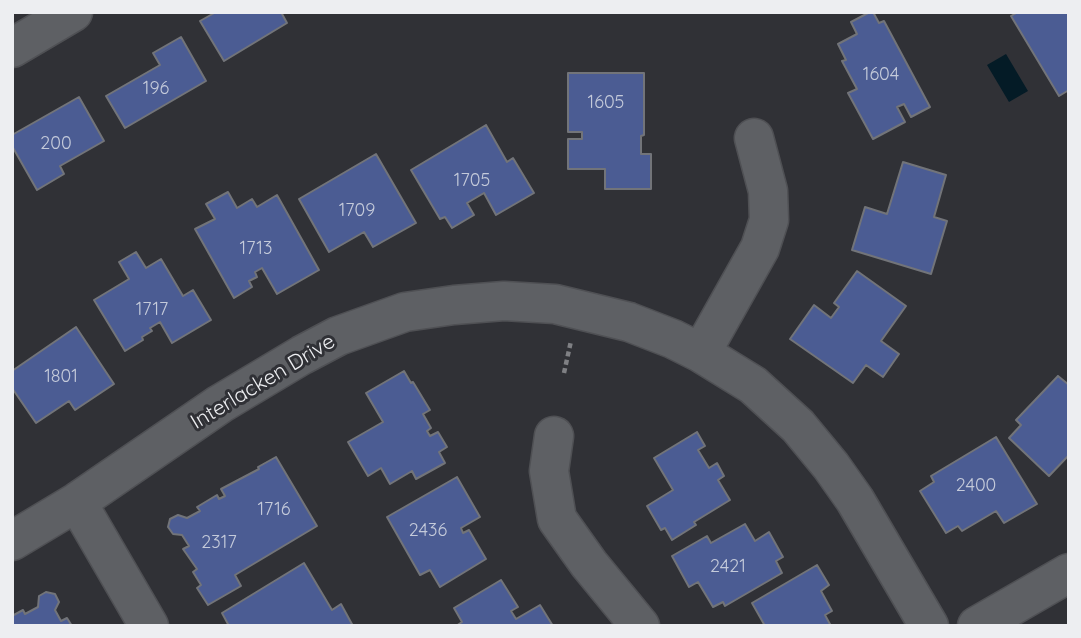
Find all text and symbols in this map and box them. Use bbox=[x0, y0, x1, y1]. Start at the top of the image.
house number: 1604 bbox=[863, 64, 899, 86]
house number: 196 bbox=[143, 78, 169, 100]
house number: 1605 bbox=[588, 92, 624, 114]
house number: 200 bbox=[40, 133, 72, 155]
house number: 1705 bbox=[454, 170, 490, 192]
house number: 1709 bbox=[339, 200, 375, 222]
house number: 1713 bbox=[240, 238, 272, 260]
house number: 1717 bbox=[136, 299, 168, 321]
street label: Interlacken Drive bbox=[186, 329, 340, 435]
house number: 1801 bbox=[44, 366, 78, 388]
house number: 2400 bbox=[956, 475, 996, 497]
house number: 1716 bbox=[257, 499, 291, 521]
house number: 2436 bbox=[409, 520, 447, 542]
house number: 2317 bbox=[201, 532, 237, 554]
house number: 2421 bbox=[710, 556, 746, 578]

